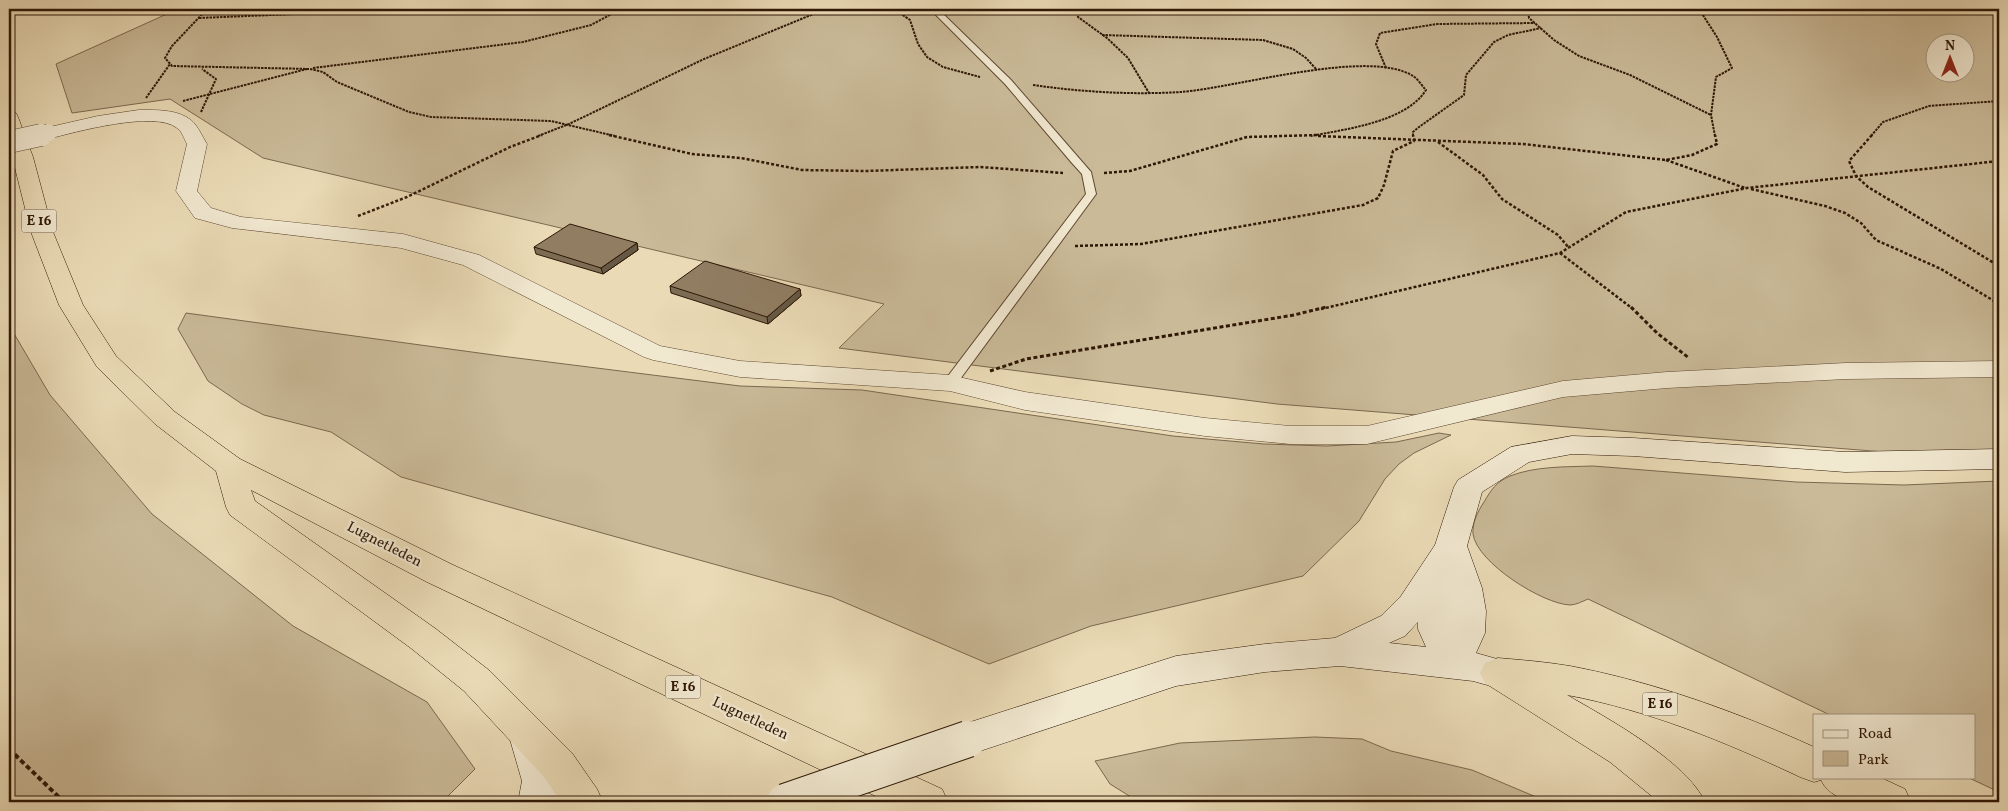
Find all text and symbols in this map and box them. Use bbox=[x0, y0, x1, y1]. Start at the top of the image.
north arrow bbox=[1926, 32, 1976, 82]
text: N bbox=[1945, 37, 1955, 56]
road number: E 16 bbox=[22, 210, 56, 232]
street label: Lugnetleden bbox=[343, 517, 425, 573]
road number: E 16 bbox=[666, 676, 700, 699]
street label: Lugnetleden bbox=[708, 692, 792, 746]
road number: E 16 bbox=[1642, 692, 1678, 716]
legend bbox=[1813, 714, 1976, 778]
text: Road bbox=[1858, 724, 1892, 745]
text: Park bbox=[1858, 750, 1889, 771]

